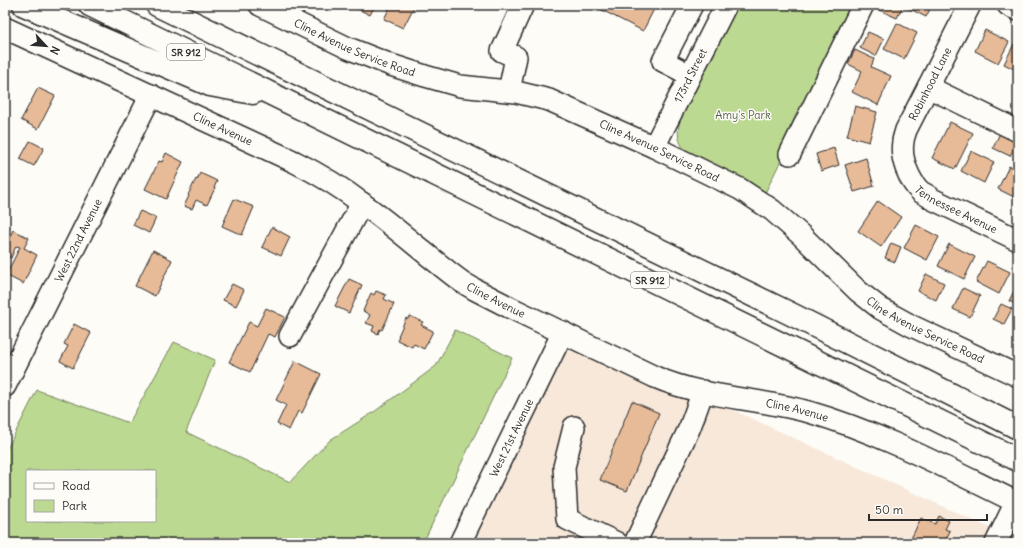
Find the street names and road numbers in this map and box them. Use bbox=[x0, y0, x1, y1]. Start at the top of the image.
street label: Cline Avenue Service Road bbox=[292, 16, 418, 80]
road number: SR 912 bbox=[167, 44, 205, 60]
street label: Robinhood Lane bbox=[906, 45, 954, 123]
street label: 173rd Street bbox=[671, 46, 710, 105]
street label: Cline Avenue bbox=[191, 109, 255, 148]
street label: Cline Avenue Service Road bbox=[597, 116, 722, 185]
street label: Tennessee Avenue bbox=[912, 183, 1000, 236]
street label: West 22nd Avenue bbox=[51, 196, 105, 284]
road number: SR 912 bbox=[631, 272, 669, 288]
street label: Cline Avenue bbox=[464, 279, 528, 321]
street label: Cline Avenue Service Road bbox=[864, 293, 987, 366]
street label: West 21st Avenue bbox=[486, 396, 536, 479]
street label: Cline Avenue bbox=[765, 396, 830, 425]

